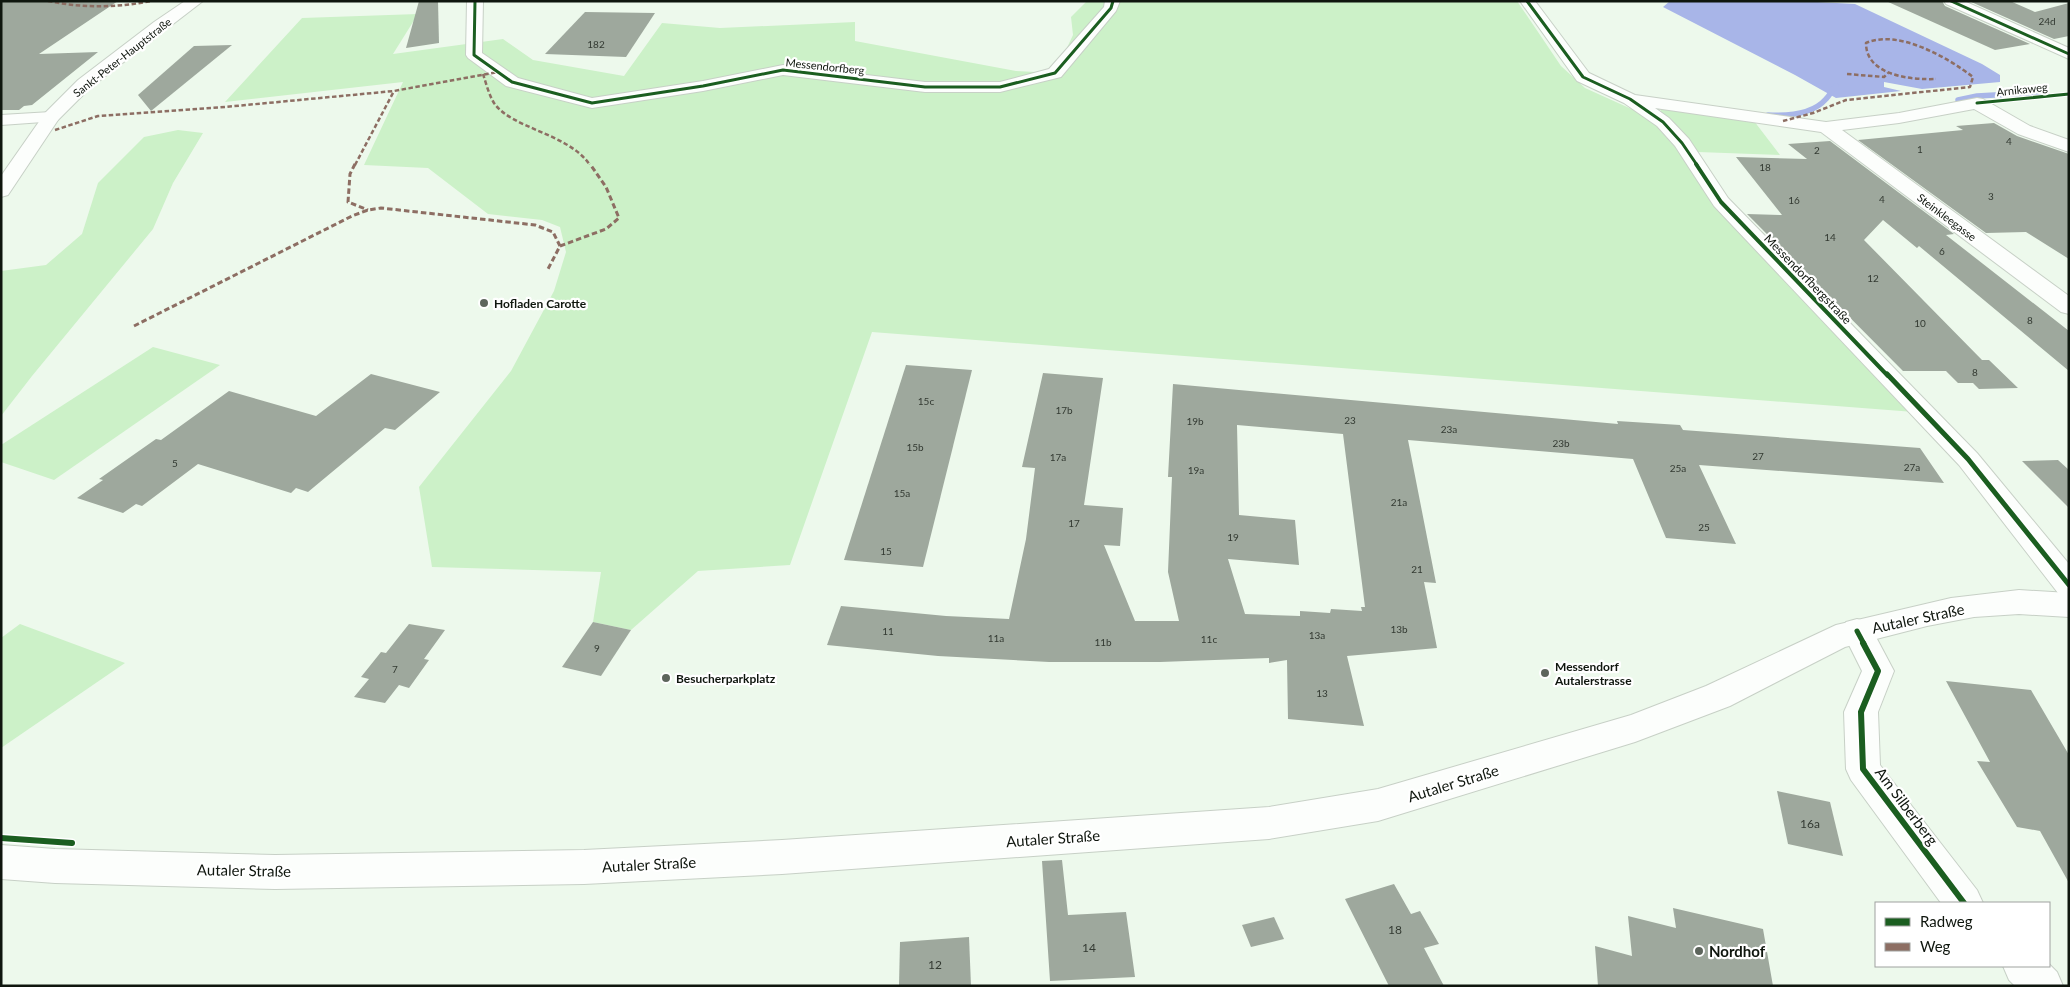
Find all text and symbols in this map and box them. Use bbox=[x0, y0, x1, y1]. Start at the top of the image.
street label: Sankt-Peter-Hauptstraße bbox=[70, 15, 174, 99]
house number: 24d bbox=[2038, 15, 2056, 27]
house number: 182 bbox=[587, 38, 605, 50]
street label: Messendorfberg bbox=[785, 55, 865, 77]
street label: Arnikaweg bbox=[1996, 80, 2048, 98]
house number: 4 bbox=[2006, 135, 2012, 147]
house number: 1 bbox=[1917, 143, 1923, 155]
house number: 2 bbox=[1814, 144, 1820, 156]
house number: 18 bbox=[1759, 161, 1771, 173]
house number: 3 bbox=[1988, 190, 1994, 202]
street label: Steinkleegasse bbox=[1915, 191, 1979, 244]
house number: 4 bbox=[1879, 193, 1885, 205]
house number: 16 bbox=[1788, 194, 1800, 206]
street label: Messendorfbergstraße bbox=[1761, 231, 1855, 327]
house number: 14 bbox=[1824, 231, 1836, 243]
house number: 6 bbox=[1939, 245, 1945, 257]
house number: 12 bbox=[1867, 272, 1879, 284]
place label: Hofladen Carotte bbox=[494, 296, 587, 311]
marker: Hofladen Carotte bbox=[478, 297, 490, 309]
house number: 8 bbox=[2027, 314, 2033, 326]
house number: 10 bbox=[1914, 317, 1926, 329]
house number: 8 bbox=[1972, 366, 1978, 378]
house number: 15c bbox=[918, 395, 934, 407]
house number: 17b bbox=[1055, 404, 1073, 416]
house number: 23 bbox=[1344, 414, 1356, 426]
house number: 19b bbox=[1186, 415, 1204, 427]
house number: 23a bbox=[1441, 423, 1457, 435]
house number: 23b bbox=[1552, 437, 1570, 449]
house number: 15b bbox=[906, 441, 924, 453]
house number: 27 bbox=[1752, 450, 1764, 462]
house number: 17a bbox=[1050, 451, 1066, 463]
house number: 5 bbox=[172, 457, 178, 469]
house number: 27a bbox=[1904, 461, 1920, 473]
house number: 25a bbox=[1670, 462, 1686, 474]
house number: 19a bbox=[1188, 464, 1204, 476]
house number: 15a bbox=[894, 487, 910, 499]
house number: 21a bbox=[1391, 496, 1407, 508]
house number: 17 bbox=[1068, 517, 1080, 529]
house number: 25 bbox=[1698, 521, 1710, 533]
house number: 19 bbox=[1227, 531, 1239, 543]
house number: 15 bbox=[880, 545, 892, 557]
house number: 21 bbox=[1411, 563, 1423, 575]
street label: Autaler Straße bbox=[1870, 599, 1966, 637]
house number: 13b bbox=[1390, 623, 1408, 635]
house number: 11 bbox=[882, 625, 894, 637]
house number: 13a bbox=[1309, 629, 1325, 641]
house number: 11a bbox=[988, 632, 1004, 644]
house number: 11c bbox=[1201, 633, 1217, 645]
house number: 11b bbox=[1094, 636, 1112, 648]
house number: 9 bbox=[594, 642, 600, 654]
place label: Messendorf Autalerstrasse bbox=[1554, 659, 1632, 688]
house number: 7 bbox=[392, 663, 398, 675]
marker: Messendorf Autalerstrasse bbox=[1539, 667, 1551, 679]
place label: Besucherparkplatz bbox=[676, 671, 776, 686]
marker: Besucherparkplatz bbox=[660, 672, 672, 684]
house number: 13 bbox=[1316, 687, 1328, 699]
street label: Autaler Straße bbox=[1405, 761, 1501, 805]
street label: Am Silberberg bbox=[1872, 764, 1942, 849]
house number: 16a bbox=[1800, 816, 1820, 831]
street label: Autaler Straße bbox=[1005, 826, 1101, 850]
street label: Autaler Straße bbox=[601, 853, 697, 875]
street label: Autaler Straße bbox=[197, 860, 291, 880]
legend bbox=[1875, 902, 2050, 967]
text: Radweg bbox=[1920, 912, 1973, 930]
house number: 18 bbox=[1388, 922, 1402, 937]
text: Weg bbox=[1920, 937, 1951, 955]
house number: 14 bbox=[1082, 940, 1096, 955]
place label: Nordhof bbox=[1709, 942, 1766, 960]
marker: Nordhof bbox=[1693, 945, 1705, 957]
house number: 12 bbox=[928, 957, 942, 972]

